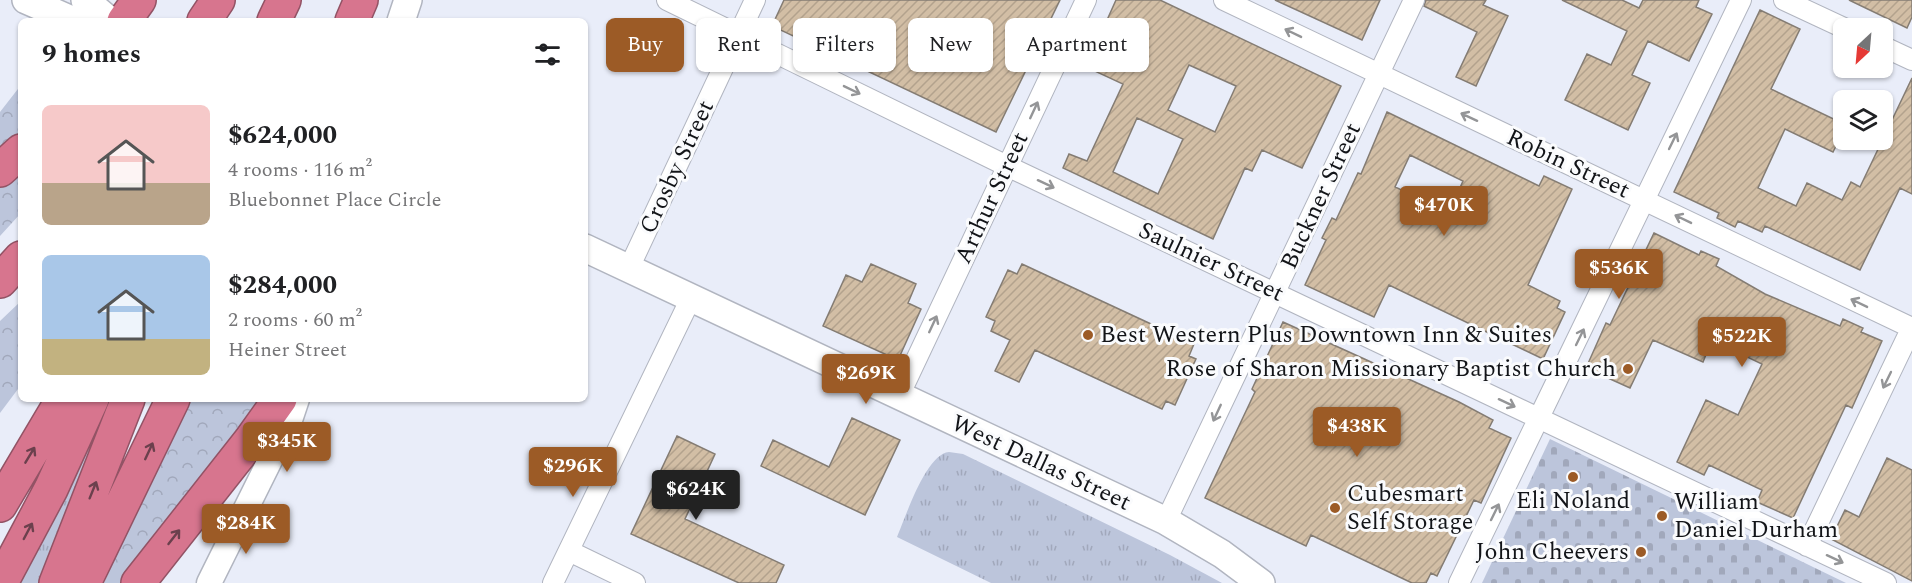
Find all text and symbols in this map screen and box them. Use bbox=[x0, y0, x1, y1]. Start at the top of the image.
chip: Buy bbox=[606, 18, 684, 72]
chip: Rent bbox=[696, 18, 781, 72]
chip: Filters bbox=[793, 18, 896, 72]
chip: New bbox=[908, 18, 993, 72]
chip: Apartment bbox=[1005, 18, 1149, 72]
north arrow bbox=[1833, 18, 1893, 78]
map controls bbox=[1833, 18, 1893, 150]
one-way arrow bbox=[1285, 27, 1303, 39]
text: 9 homes bbox=[42, 34, 141, 74]
icon: filters bbox=[531, 38, 564, 71]
one-way arrow bbox=[843, 84, 861, 96]
button: layers bbox=[1833, 90, 1893, 150]
street label: Crosby Street bbox=[630, 94, 724, 240]
one-way arrow bbox=[1028, 101, 1040, 119]
one-way arrow bbox=[1461, 110, 1479, 122]
text: $624,000 bbox=[228, 115, 337, 155]
street label: Buckner Street bbox=[1271, 117, 1371, 275]
street label: Robin Street bbox=[1500, 120, 1636, 208]
street label: Arthur Street bbox=[946, 126, 1038, 270]
icon: home bbox=[90, 129, 162, 201]
one-way arrow bbox=[1667, 133, 1679, 151]
text: 4 rooms · 116 m² bbox=[228, 155, 372, 185]
one-way arrow bbox=[1037, 179, 1055, 191]
text: Bluebonnet Place Circle bbox=[228, 185, 441, 215]
pin: $470K bbox=[1402, 186, 1486, 237]
text: $470K bbox=[1414, 190, 1474, 220]
one-way arrow bbox=[1675, 212, 1693, 224]
street label: Saulnier Street bbox=[1132, 213, 1290, 311]
pin: $536K bbox=[1577, 249, 1661, 300]
text: $536K bbox=[1589, 253, 1649, 283]
text: $284,000 bbox=[228, 265, 337, 305]
icon: home bbox=[90, 279, 162, 351]
one-way arrow bbox=[1851, 296, 1869, 308]
text: 2 rooms · 60 m² bbox=[228, 305, 362, 335]
one-way arrow bbox=[927, 315, 939, 333]
place label: Best Western Plus Downtown Inn & Suites bbox=[1100, 317, 1552, 353]
pin: $522K bbox=[1700, 317, 1784, 368]
text: $522K bbox=[1712, 321, 1772, 351]
marker: Best Western Plus Downtown Inn & Suites bbox=[1081, 328, 1095, 342]
one-way arrow bbox=[1575, 328, 1587, 346]
text: Heiner Street bbox=[228, 335, 347, 365]
place label: Rose of Sharon Missionary Baptist Church bbox=[1165, 351, 1616, 387]
pin: $269K bbox=[824, 354, 908, 405]
text: $269K bbox=[836, 358, 896, 388]
marker: Rose of Sharon Missionary Baptist Church bbox=[1621, 362, 1635, 376]
one-way arrow bbox=[1880, 371, 1892, 389]
one-way arrow bbox=[1497, 397, 1515, 409]
one-way arrow bbox=[1211, 404, 1223, 422]
street label: West Dallas Street bbox=[945, 406, 1137, 520]
pin: $438K bbox=[1315, 407, 1399, 458]
text: $438K bbox=[1327, 411, 1387, 441]
pin: $345K bbox=[245, 422, 329, 473]
text: $345K bbox=[257, 426, 317, 456]
one-way arrow bbox=[143, 442, 155, 460]
one-way arrow bbox=[24, 447, 36, 464]
pin: $296K bbox=[531, 447, 615, 498]
text: $296K bbox=[543, 451, 603, 481]
pin: $624K bbox=[654, 470, 738, 521]
marker: Eli Noland bbox=[1566, 470, 1580, 484]
text: $624K bbox=[666, 474, 726, 504]
place label: Cubesmart Self Storage bbox=[1347, 476, 1473, 540]
one-way arrow bbox=[88, 481, 99, 499]
place label: Eli Noland bbox=[1516, 483, 1630, 519]
place label: William Daniel Durham bbox=[1674, 484, 1838, 548]
marker: Cubesmart Self Storage bbox=[1328, 501, 1342, 515]
one-way arrow bbox=[1489, 503, 1501, 521]
pin: $284K bbox=[204, 504, 288, 555]
text: $284K bbox=[216, 508, 276, 538]
marker: William Daniel Durham bbox=[1655, 509, 1669, 523]
one-way arrow bbox=[23, 523, 34, 541]
one-way arrow bbox=[168, 529, 181, 545]
place label: John Cheevers bbox=[1476, 534, 1629, 570]
marker: John Cheevers bbox=[1634, 545, 1648, 559]
one-way arrow bbox=[1825, 554, 1843, 565]

